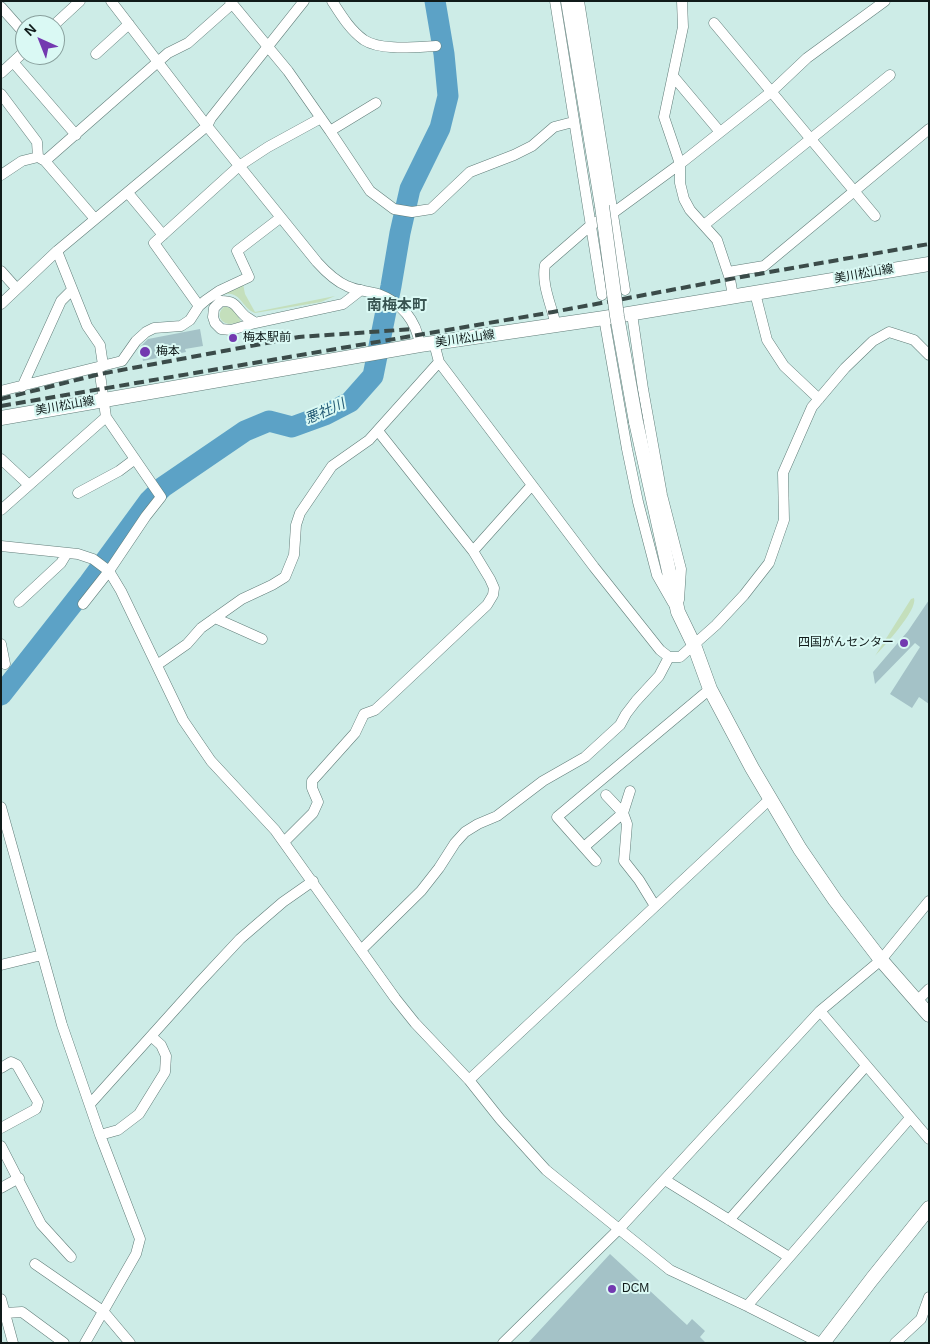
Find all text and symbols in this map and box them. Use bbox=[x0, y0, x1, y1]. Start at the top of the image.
north arrow bbox=[15, 15, 65, 65]
text: N bbox=[21, 21, 39, 39]
street label: 美川松山線 bbox=[833, 262, 895, 286]
district label: 南梅本町 bbox=[367, 297, 427, 315]
street label: 美川松山線 bbox=[434, 328, 496, 350]
place label: 梅本駅前 bbox=[243, 331, 291, 345]
marker: 梅本駅前 bbox=[227, 332, 239, 344]
marker: 梅本 bbox=[138, 345, 152, 359]
place label: 梅本 bbox=[156, 345, 180, 359]
street label: 美川松山線 bbox=[34, 394, 96, 418]
water label: 悪社川 bbox=[302, 396, 348, 428]
place label: 四国がんセンター bbox=[798, 636, 894, 650]
marker: 四国がんセンター bbox=[898, 637, 910, 649]
place label: DCM bbox=[622, 1282, 649, 1296]
marker: DCM bbox=[606, 1283, 618, 1295]

